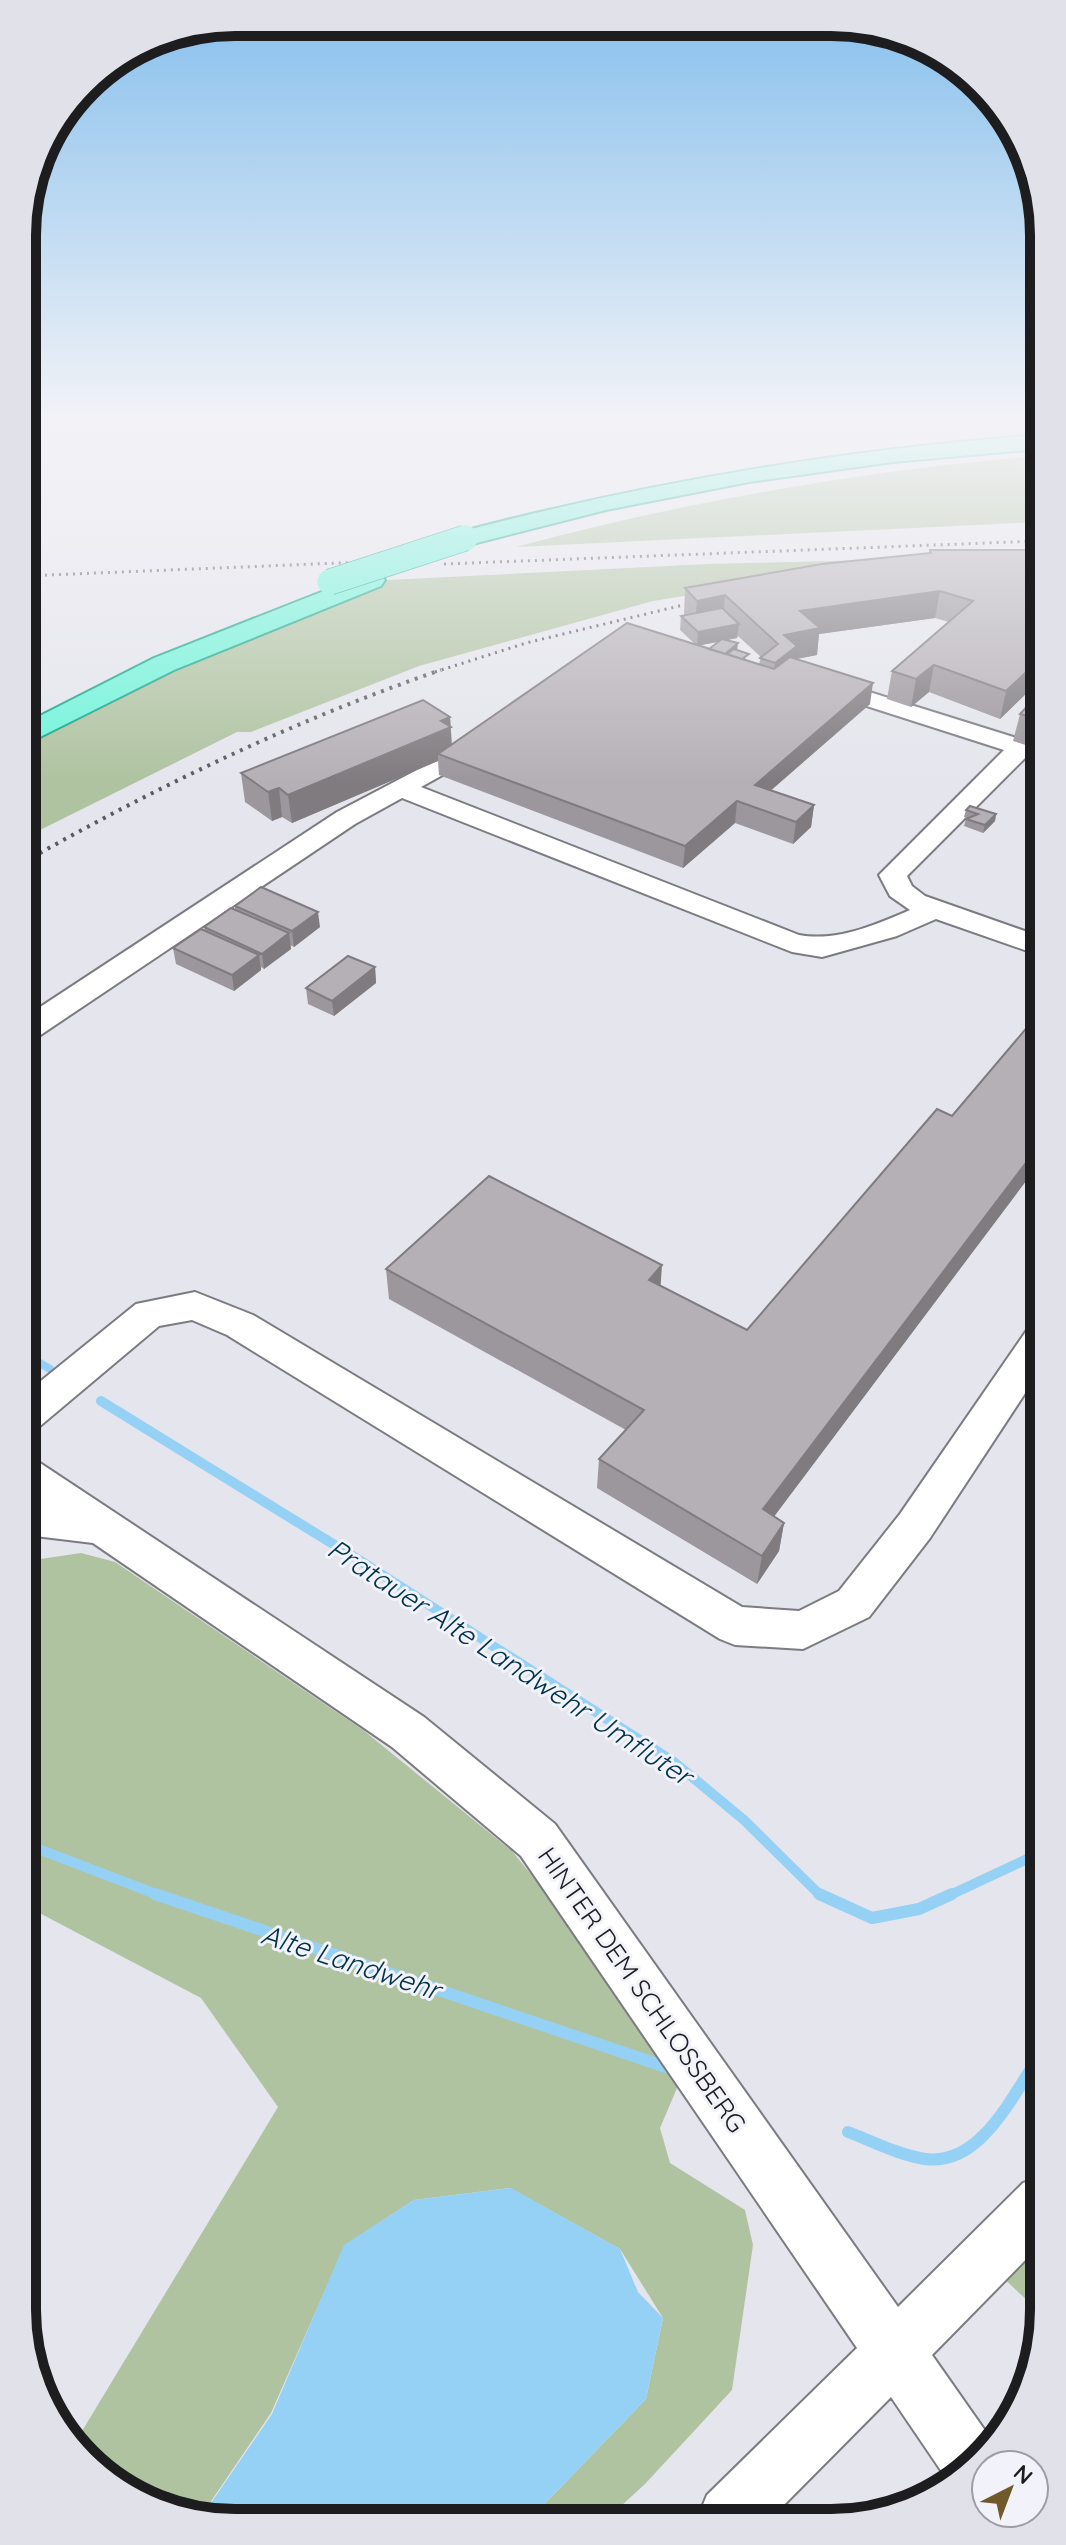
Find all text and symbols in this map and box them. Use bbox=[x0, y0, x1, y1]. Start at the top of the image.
water label: Pratauer Alte Landwehr Umfluter bbox=[321, 1530, 702, 1795]
street label: HINTER DEM SCHLOSSBERG bbox=[531, 1841, 754, 2139]
water label: Alte Landwehr bbox=[257, 1916, 448, 2008]
north arrow bbox=[970, 2449, 1050, 2529]
text: N bbox=[1008, 2458, 1039, 2490]

